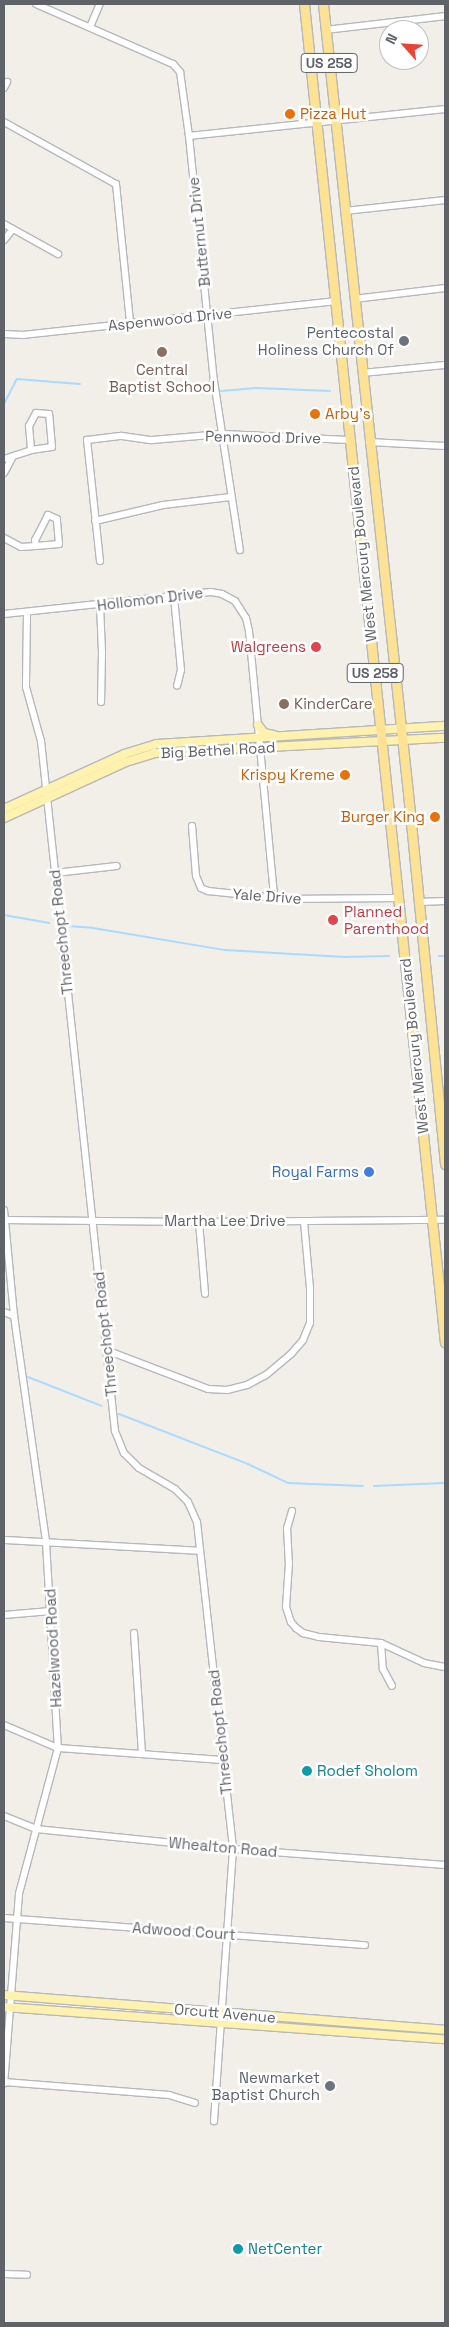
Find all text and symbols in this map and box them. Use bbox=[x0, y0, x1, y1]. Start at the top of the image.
north arrow bbox=[379, 20, 429, 70]
text: N bbox=[381, 31, 402, 47]
road number: US 258 bbox=[300, 52, 358, 74]
place label: Pizza Hut bbox=[300, 105, 367, 123]
marker: Pizza Hut bbox=[284, 108, 296, 120]
street label: Butternut Drive bbox=[184, 176, 214, 288]
street label: Aspenwood Drive bbox=[107, 304, 233, 334]
place label: Pentecostal Holiness Church Of bbox=[258, 323, 394, 358]
marker: Pentecostal Holiness Church Of bbox=[398, 335, 410, 347]
marker: Central Baptist School bbox=[156, 346, 168, 358]
place label: Central Baptist School bbox=[109, 360, 215, 395]
place label: Arby's bbox=[325, 405, 371, 423]
marker: Arby's bbox=[309, 408, 321, 420]
street label: Pennwood Drive bbox=[205, 427, 321, 447]
street label: West Mercury Boulevard bbox=[344, 465, 380, 643]
street label: Hollomon Drive bbox=[96, 584, 204, 614]
place label: Walgreens bbox=[231, 638, 306, 656]
marker: Walgreens bbox=[310, 641, 322, 653]
road number: US 258 bbox=[346, 661, 404, 684]
place label: KinderCare bbox=[294, 695, 373, 713]
marker: KinderCare bbox=[278, 698, 290, 710]
street label: Big Bethel Road bbox=[160, 738, 276, 762]
place label: Krispy Kreme bbox=[241, 766, 335, 784]
marker: Krispy Kreme bbox=[339, 769, 351, 781]
place label: Burger King bbox=[341, 808, 425, 826]
marker: Burger King bbox=[429, 811, 441, 823]
street label: Threechopt Road bbox=[45, 869, 77, 995]
street label: Yale Drive bbox=[232, 885, 302, 907]
place label: Planned Parenthood bbox=[344, 902, 429, 937]
marker: Planned Parenthood bbox=[326, 913, 340, 927]
street label: West Mercury Boulevard bbox=[396, 957, 432, 1135]
place label: Royal Farms bbox=[272, 1163, 359, 1181]
marker: Royal Farms bbox=[363, 1166, 375, 1178]
street label: Martha Lee Drive bbox=[164, 1212, 286, 1230]
street label: Threechopt Road bbox=[89, 1271, 121, 1397]
street label: Hazelwood Road bbox=[41, 1588, 65, 1708]
street label: Threechopt Road bbox=[204, 1669, 236, 1795]
place label: Rodef Sholom bbox=[317, 1762, 418, 1780]
marker: Rodef Sholom bbox=[301, 1765, 313, 1777]
street label: Whealton Road bbox=[168, 1833, 278, 1861]
street label: Adwood Court bbox=[132, 1918, 236, 1944]
street label: Orcutt Avenue bbox=[173, 2000, 277, 2026]
place label: Newmarket Baptist Church bbox=[212, 2068, 320, 2103]
marker: Newmarket Baptist Church bbox=[324, 2080, 336, 2092]
place label: NetCenter bbox=[248, 2240, 322, 2258]
marker: NetCenter bbox=[232, 2243, 244, 2255]

